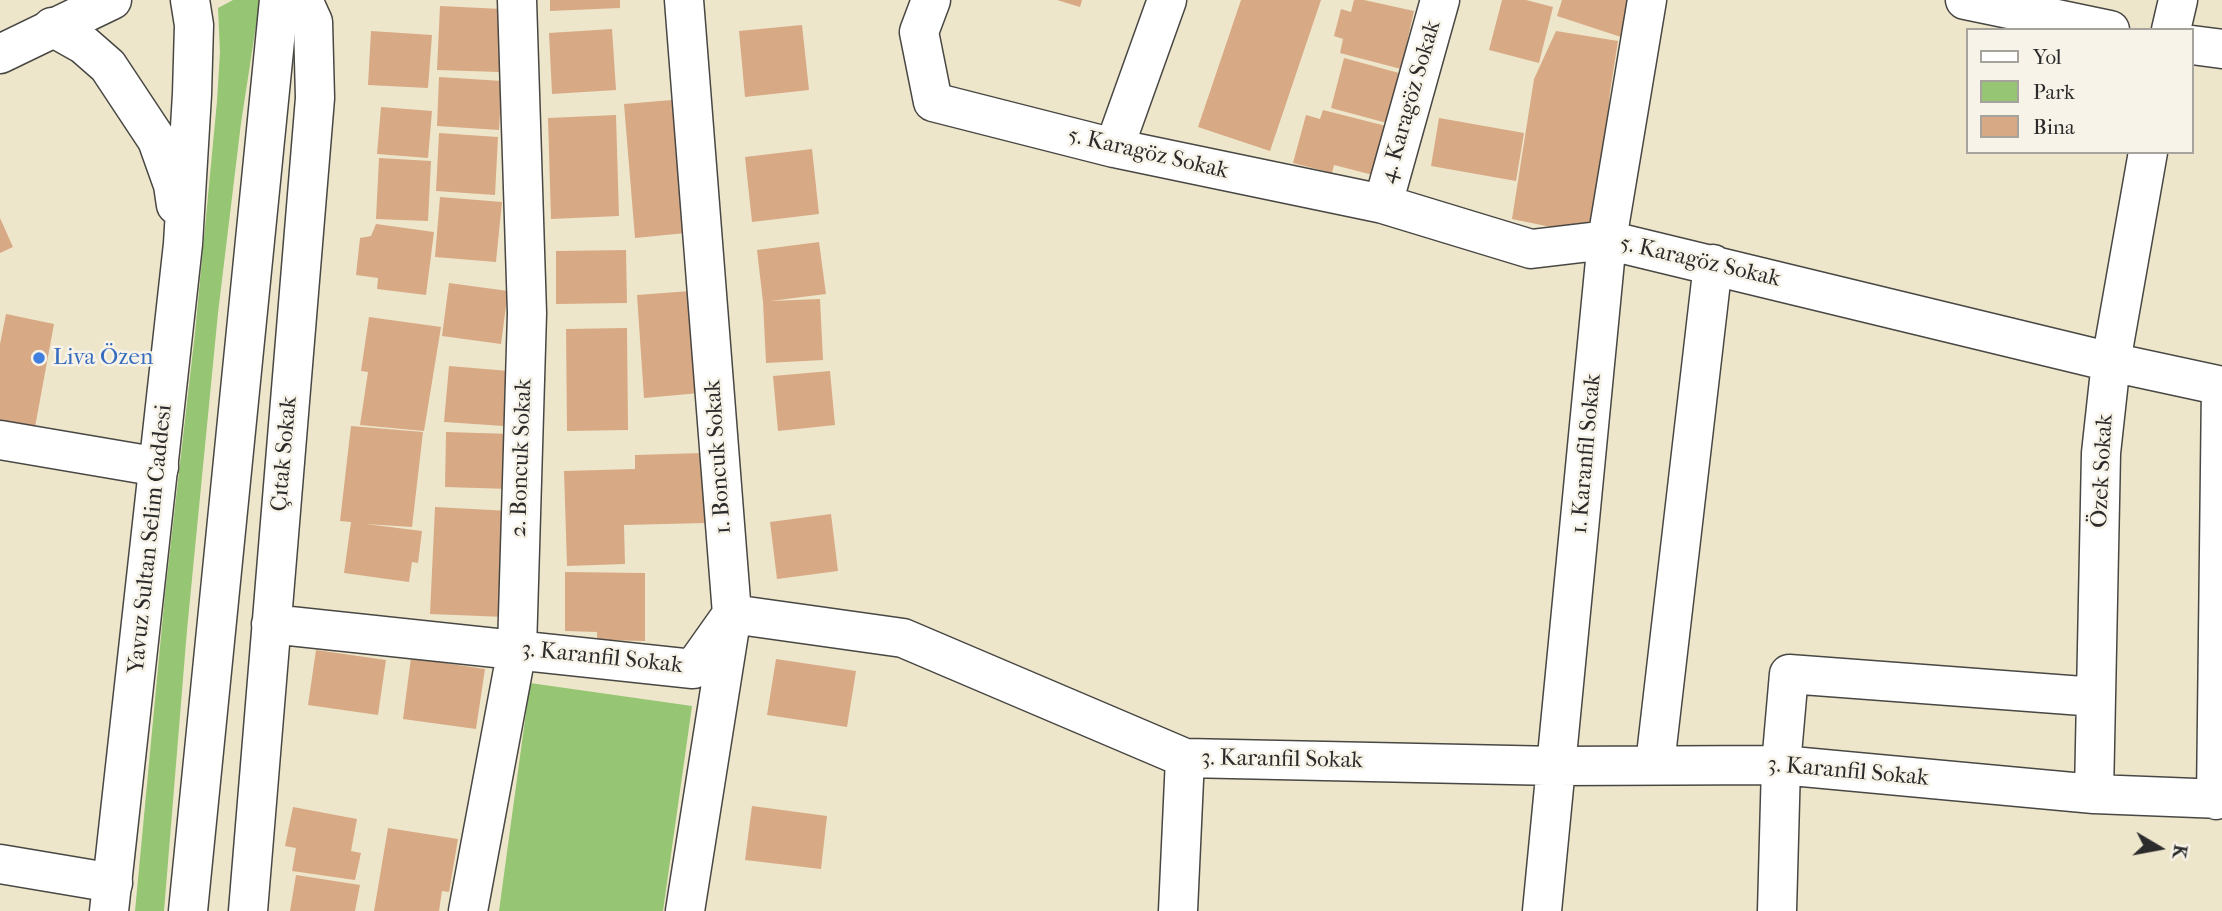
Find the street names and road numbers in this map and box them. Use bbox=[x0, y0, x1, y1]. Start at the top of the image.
street label: 4. Karagöz Sokak bbox=[1375, 17, 1447, 187]
street label: 5. Karagöz Sokak bbox=[1065, 122, 1231, 186]
street label: 5. Karagöz Sokak bbox=[1617, 230, 1783, 294]
street label: 1. Karanfil Sokak bbox=[1566, 373, 1608, 535]
street label: 2. Boncuk Sokak bbox=[505, 378, 539, 538]
street label: 1. Boncuk Sokak bbox=[700, 379, 738, 535]
street label: Çıtak Sokak bbox=[266, 395, 304, 513]
street label: Yavuz Sultan Selim Caddesi bbox=[123, 403, 179, 675]
street label: Özek Sokak bbox=[2086, 413, 2120, 529]
street label: 3. Karanfil Sokak bbox=[520, 636, 684, 680]
street label: 3. Karanfil Sokak bbox=[1201, 745, 1363, 775]
street label: 3. Karanfil Sokak bbox=[1766, 751, 1930, 793]

